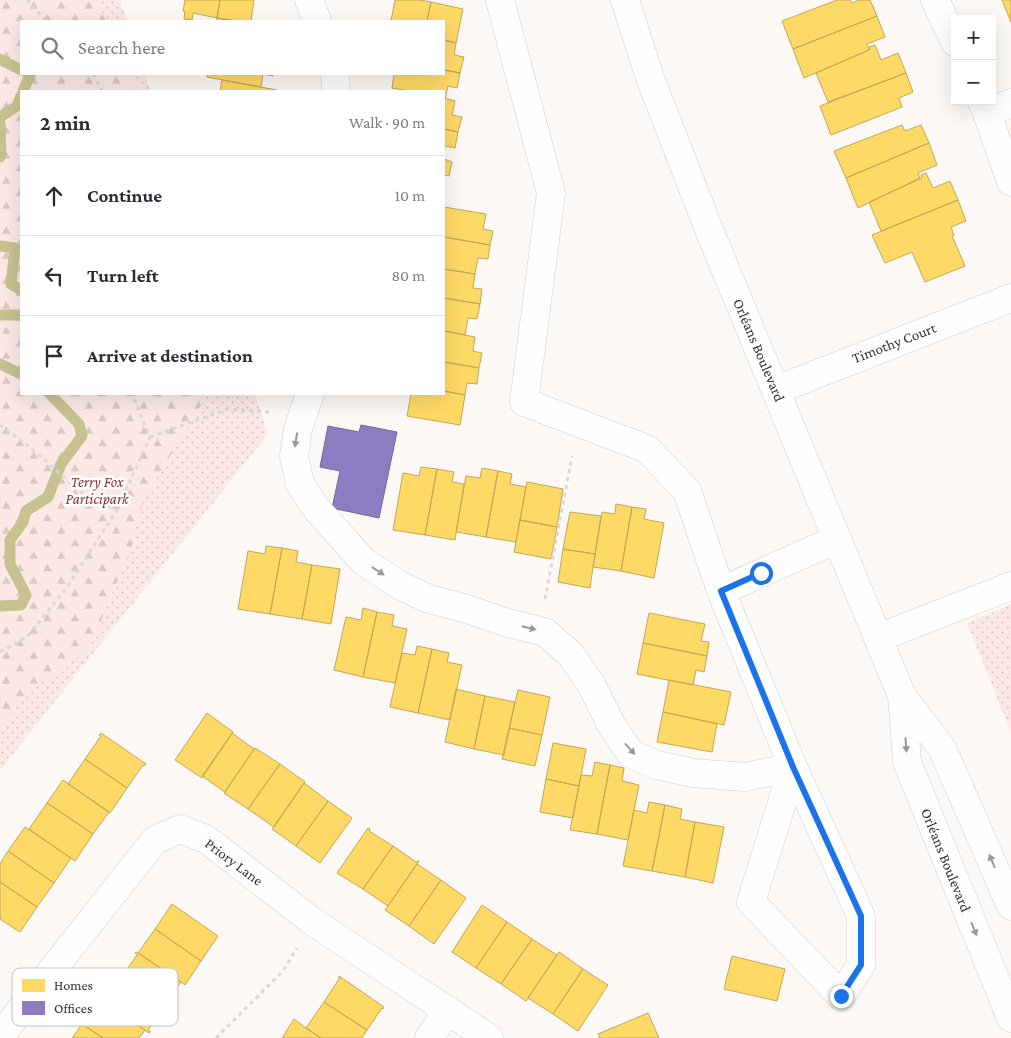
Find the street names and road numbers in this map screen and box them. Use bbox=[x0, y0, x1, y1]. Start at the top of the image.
street label: Orléans Boulevard bbox=[730, 296, 788, 404]
street label: Timothy Court bbox=[850, 319, 940, 367]
street label: Orléans Boulevard bbox=[918, 806, 974, 914]
street label: Priory Lane bbox=[201, 835, 266, 890]

